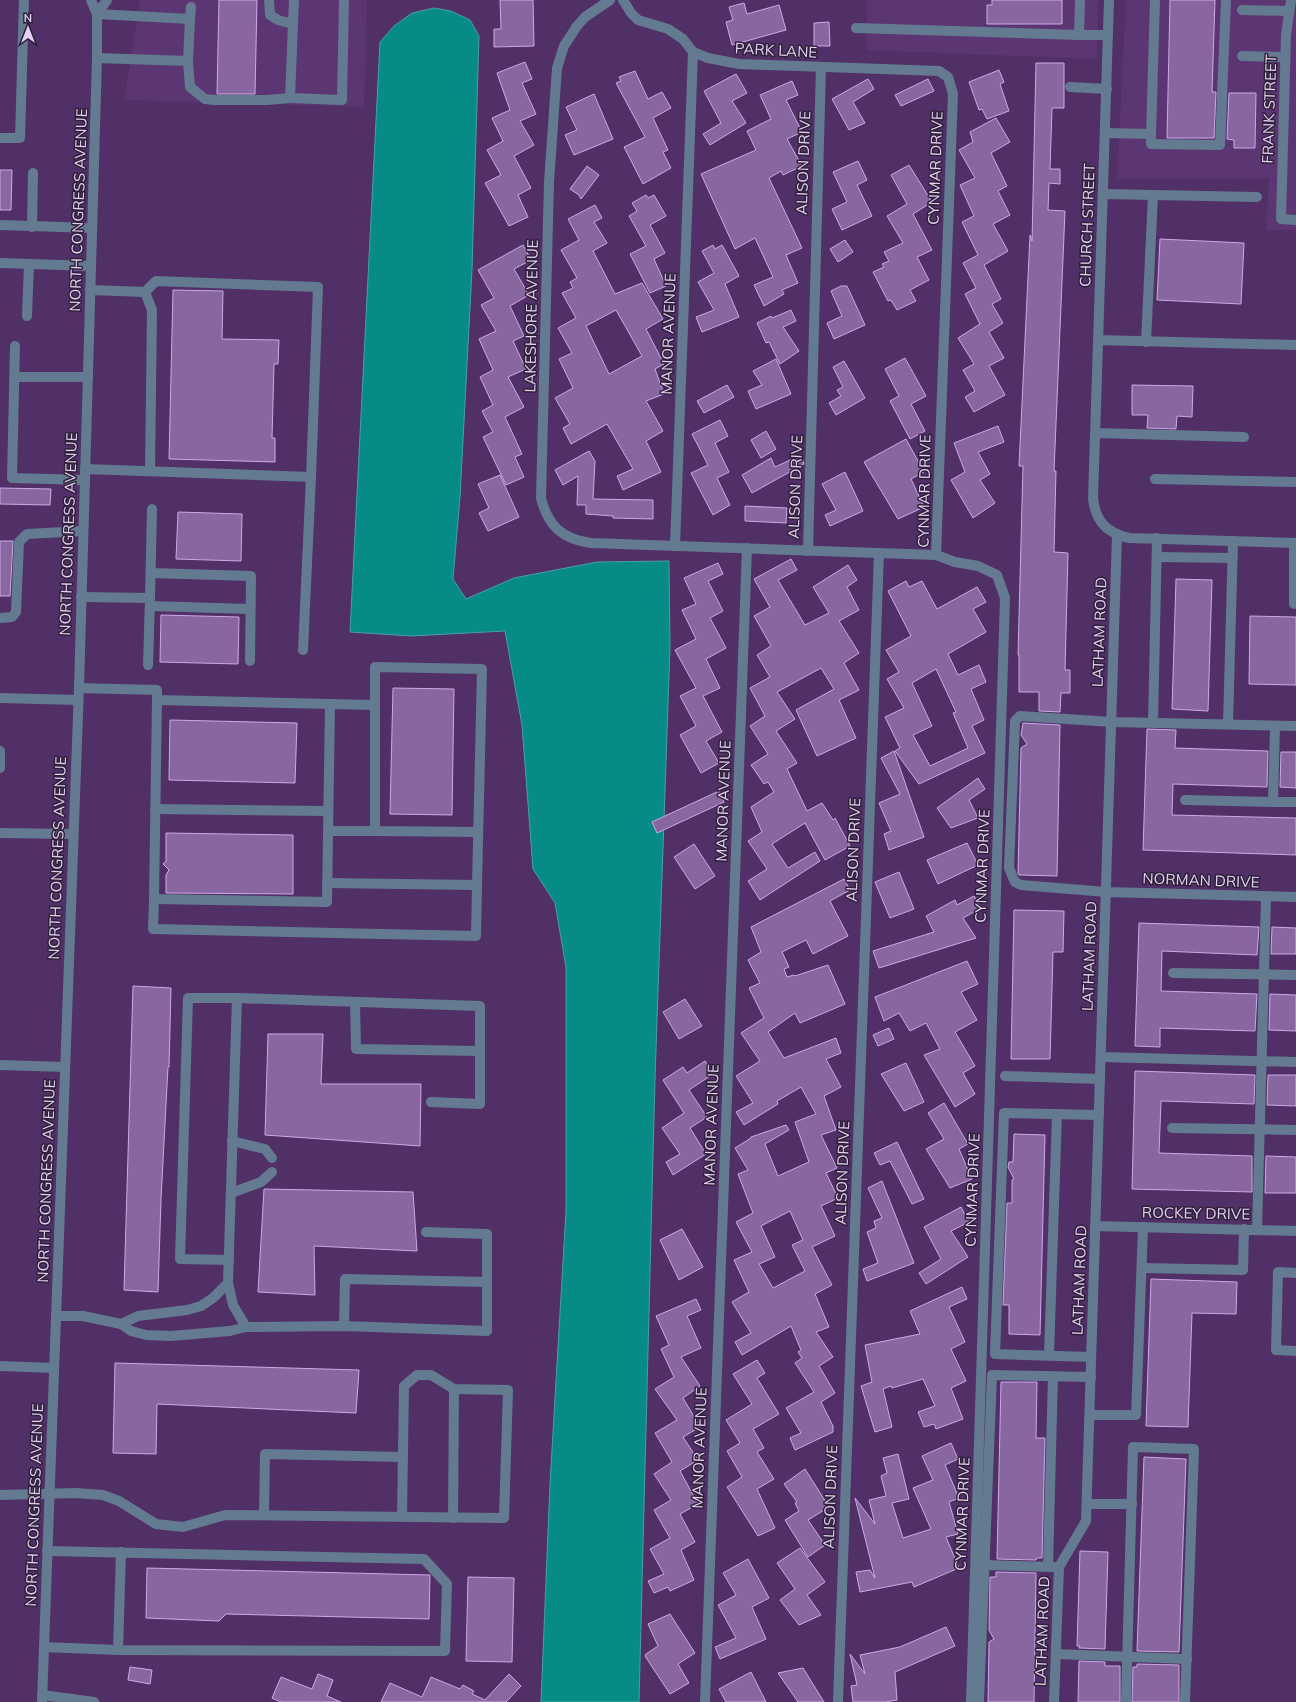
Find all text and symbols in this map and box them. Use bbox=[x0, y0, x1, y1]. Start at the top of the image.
north arrow bbox=[8, 8, 48, 48]
text: N bbox=[24, 11, 32, 25]
street label: PARK LANE bbox=[734, 38, 818, 62]
street label: FRANK STREET bbox=[1258, 54, 1280, 164]
street label: NORTH CONGRESS AVENUE bbox=[65, 108, 91, 312]
street label: ALISON DRIVE bbox=[792, 111, 814, 215]
street label: CYNMAR DRIVE bbox=[924, 111, 946, 225]
street label: CHURCH STREET bbox=[1075, 163, 1099, 287]
street label: LAKESHORE AVENUE bbox=[520, 239, 542, 393]
street label: MANOR AVENUE bbox=[656, 273, 680, 395]
street label: NORTH CONGRESS AVENUE bbox=[55, 432, 81, 636]
street label: CYNMAR DRIVE bbox=[914, 434, 934, 548]
street label: ALISON DRIVE bbox=[784, 435, 806, 539]
street label: LATHAM ROAD bbox=[1088, 577, 1110, 687]
street label: MANOR AVENUE bbox=[711, 740, 735, 862]
street label: NORTH CONGRESS AVENUE bbox=[44, 756, 70, 960]
street label: ALISON DRIVE bbox=[842, 798, 864, 902]
street label: CYNMAR DRIVE bbox=[971, 809, 993, 923]
street label: NORMAN DRIVE bbox=[1142, 868, 1260, 892]
street label: LATHAM ROAD bbox=[1078, 901, 1100, 1011]
street label: MANOR AVENUE bbox=[699, 1064, 723, 1186]
street label: NORTH CONGRESS AVENUE bbox=[33, 1079, 59, 1283]
street label: ALISON DRIVE bbox=[831, 1121, 853, 1225]
street label: CYNMAR DRIVE bbox=[961, 1133, 983, 1247]
street label: ROCKEY DRIVE bbox=[1142, 1203, 1250, 1223]
street label: LATHAM ROAD bbox=[1068, 1225, 1090, 1335]
street label: MANOR AVENUE bbox=[687, 1387, 711, 1509]
street label: NORTH CONGRESS AVENUE bbox=[21, 1403, 47, 1607]
street label: ALISON DRIVE bbox=[819, 1445, 841, 1549]
street label: CYNMAR DRIVE bbox=[951, 1457, 973, 1571]
street label: LATHAM ROAD bbox=[1031, 1576, 1053, 1686]

